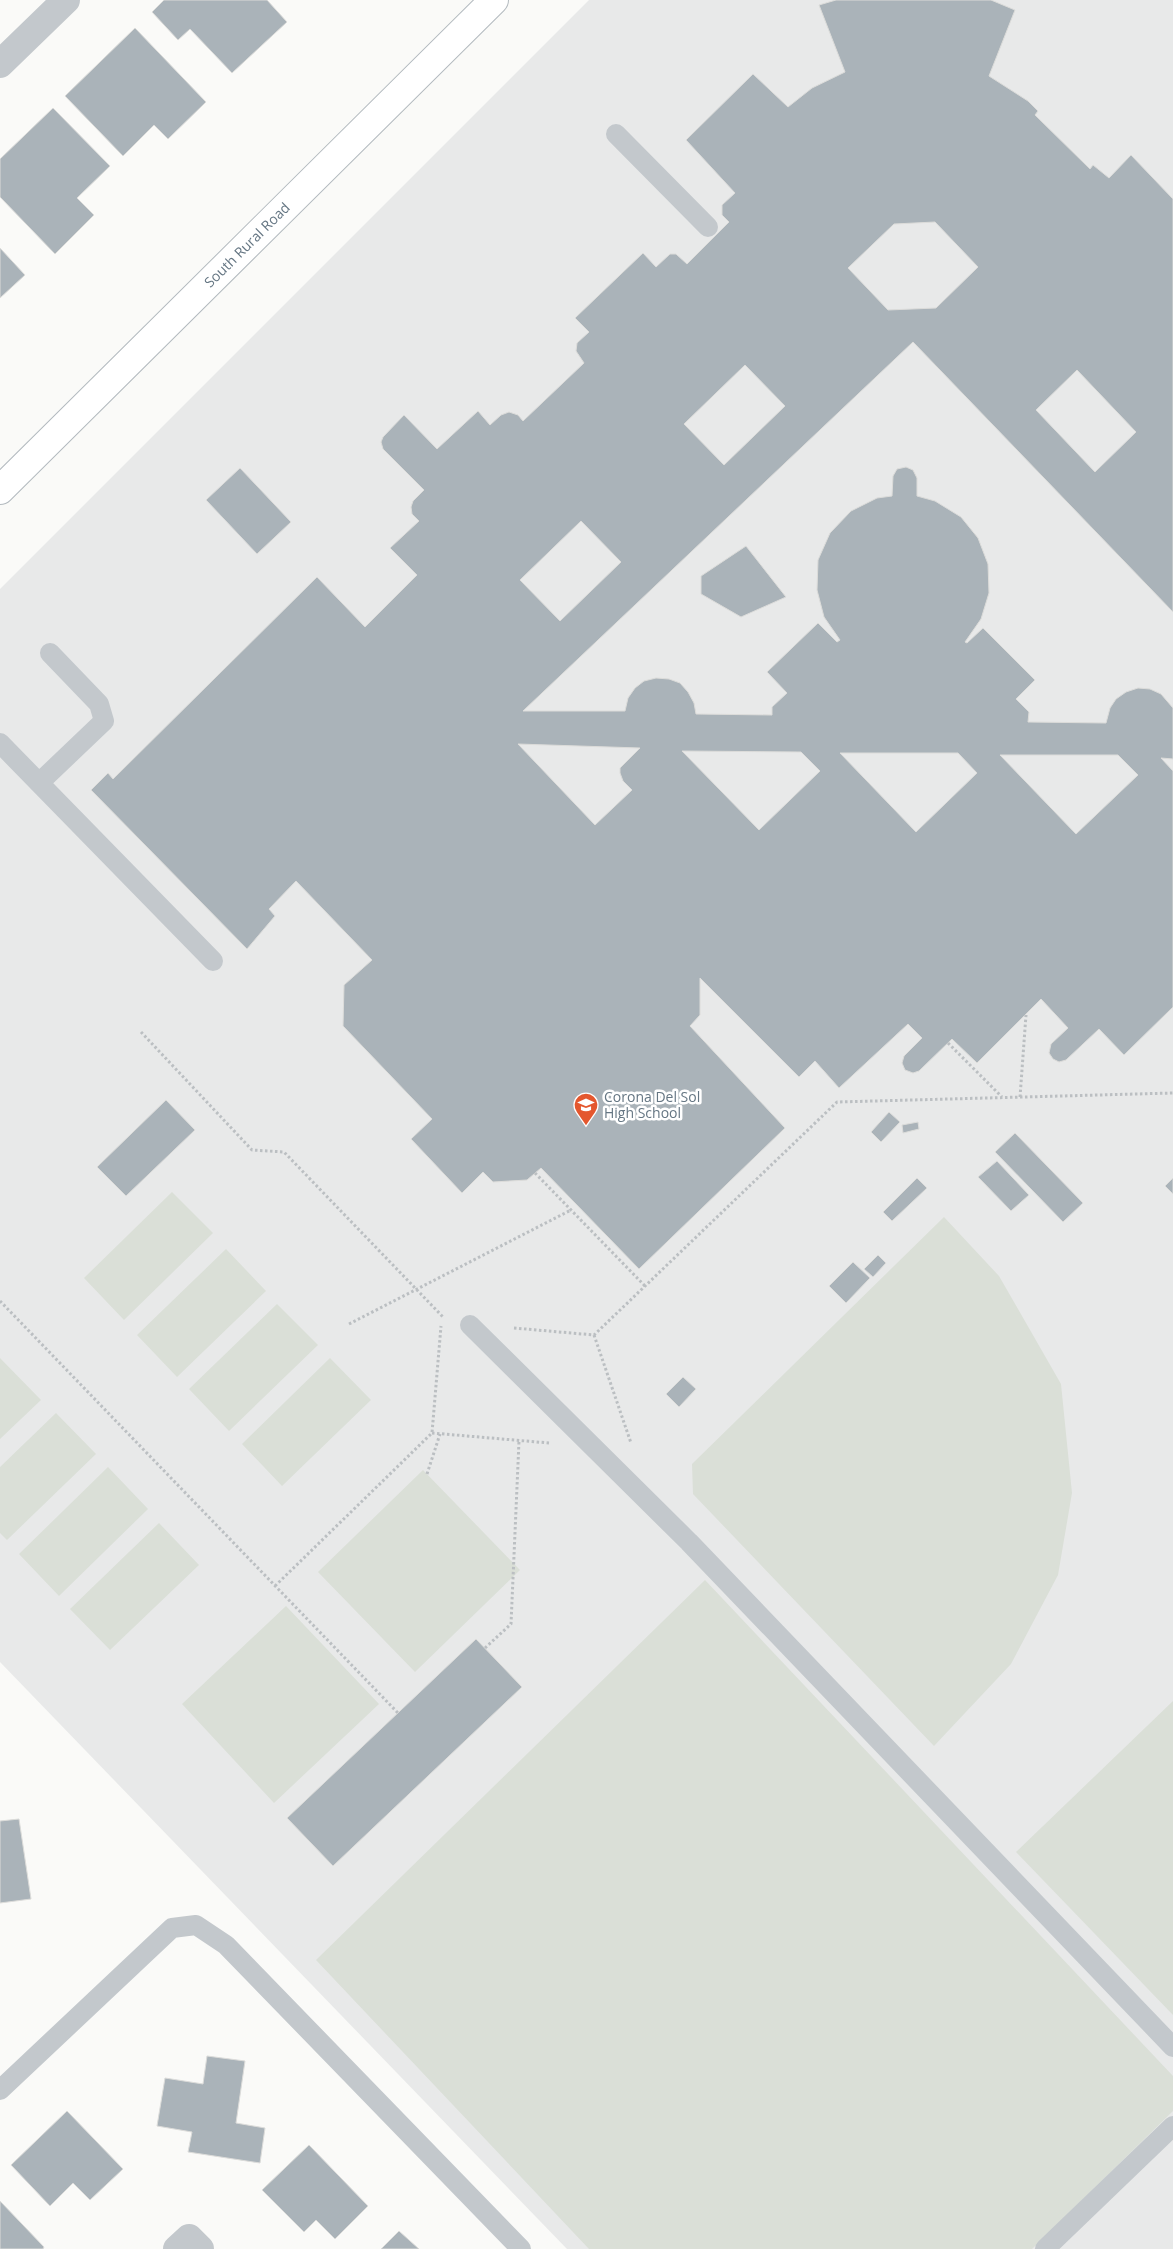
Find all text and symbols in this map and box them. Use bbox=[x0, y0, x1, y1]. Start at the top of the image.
street label: South Rural Road bbox=[200, 198, 294, 291]
place label: Corona Del Sol High School bbox=[604, 1087, 700, 1122]
school or university icon: Corona Del Sol High School bbox=[573, 1092, 599, 1126]

